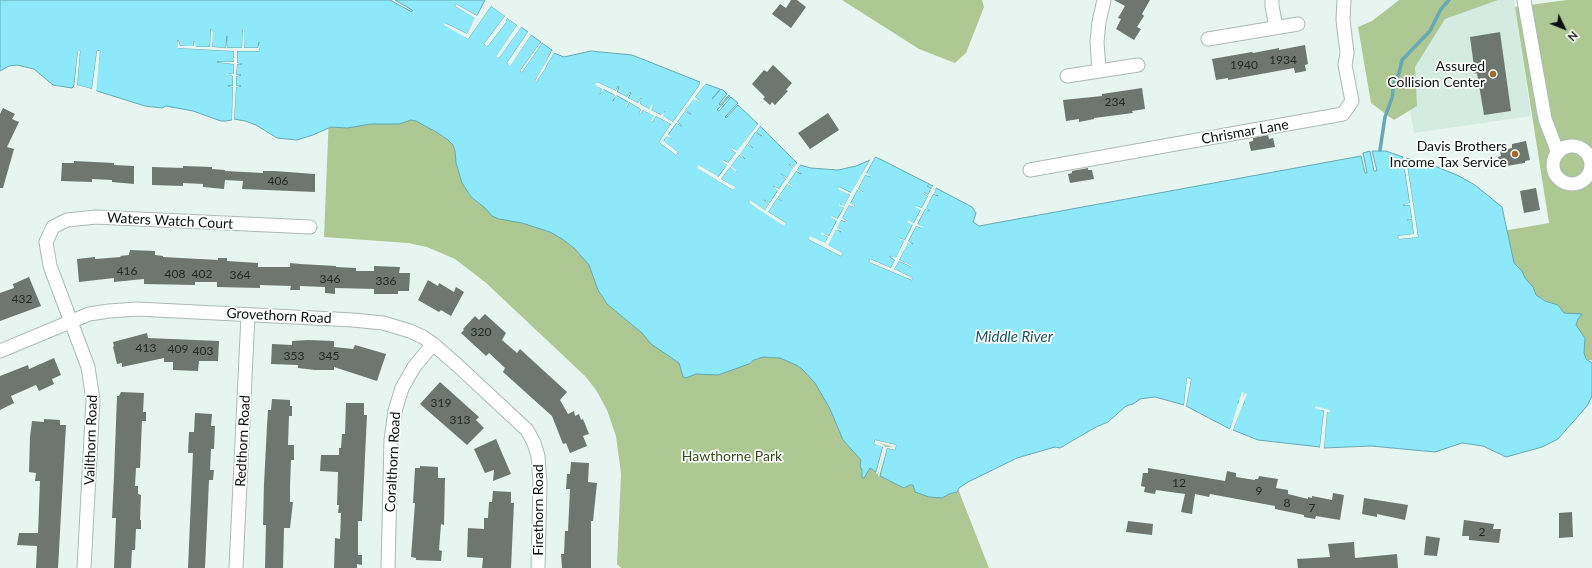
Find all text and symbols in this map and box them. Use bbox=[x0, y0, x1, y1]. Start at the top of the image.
north arrow bbox=[1544, 8, 1584, 48]
text: N bbox=[1566, 29, 1581, 44]
house number: 1934 bbox=[1269, 53, 1297, 67]
house number: 1940 bbox=[1230, 58, 1258, 72]
place label: Assured Collision Center bbox=[1387, 58, 1485, 90]
marker: Assured Collision Center bbox=[1488, 69, 1498, 79]
house number: 234 bbox=[1105, 95, 1125, 109]
street label: Chrismar Lane bbox=[1200, 116, 1290, 148]
place label: Davis Brothers Income Tax Service bbox=[1390, 138, 1507, 170]
marker: Davis Brothers Income Tax Service bbox=[1510, 149, 1520, 159]
house number: 406 bbox=[268, 174, 288, 188]
street label: Waters Watch Court bbox=[106, 209, 234, 233]
house number: 416 bbox=[117, 264, 137, 278]
house number: 408 bbox=[165, 267, 185, 281]
house number: 402 bbox=[192, 267, 212, 281]
house number: 364 bbox=[230, 268, 250, 282]
house number: 346 bbox=[320, 272, 340, 286]
house number: 336 bbox=[376, 274, 396, 288]
house number: 432 bbox=[12, 292, 32, 306]
street label: Grovethorn Road bbox=[226, 305, 332, 327]
house number: 320 bbox=[471, 325, 491, 339]
water label: Middle River bbox=[975, 328, 1053, 346]
house number: 413 bbox=[136, 341, 156, 355]
house number: 409 bbox=[168, 342, 188, 356]
house number: 403 bbox=[193, 344, 213, 358]
house number: 353 bbox=[284, 349, 304, 363]
house number: 345 bbox=[319, 349, 339, 363]
street label: Vailthorn Road bbox=[81, 395, 101, 485]
street label: Redthorn Road bbox=[232, 395, 254, 487]
house number: 319 bbox=[431, 396, 451, 410]
street label: Coralthorn Road bbox=[382, 411, 404, 513]
house number: 313 bbox=[450, 413, 470, 427]
park label: Hawthorne Park bbox=[682, 448, 782, 464]
street label: Firethorn Road bbox=[530, 464, 546, 556]
house number: 12 bbox=[1172, 476, 1186, 490]
house number: 9 bbox=[1256, 484, 1262, 498]
house number: 8 bbox=[1284, 496, 1290, 510]
house number: 7 bbox=[1309, 501, 1315, 515]
house number: 2 bbox=[1479, 525, 1485, 539]

